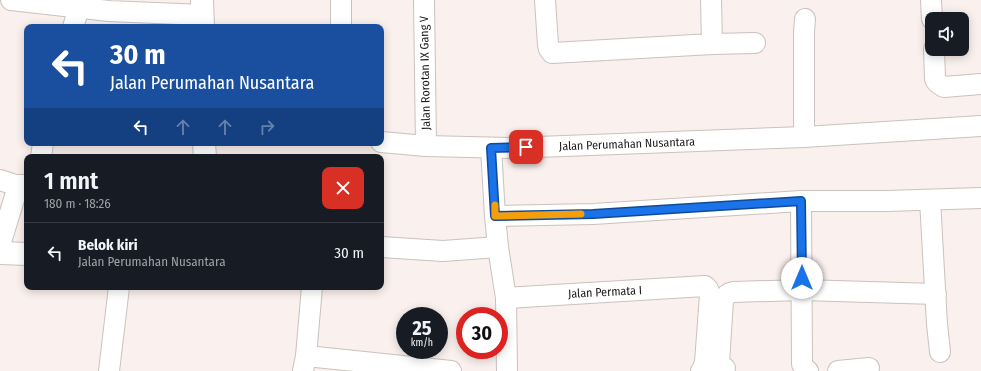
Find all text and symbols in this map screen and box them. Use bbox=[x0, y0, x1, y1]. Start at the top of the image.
map controls bbox=[925, 12, 969, 56]
button: sound bbox=[925, 12, 969, 56]
street label: Jalan Rorotan IX Gang V bbox=[417, 15, 433, 130]
text: 30 m bbox=[110, 38, 166, 71]
icon: left bbox=[44, 40, 96, 92]
text: Jalan Perumahan Nusantara bbox=[110, 72, 314, 94]
icon: left bbox=[130, 116, 152, 138]
icon: ahead bbox=[172, 116, 194, 138]
icon: ahead bbox=[214, 116, 236, 138]
icon: right bbox=[256, 116, 278, 138]
pin bbox=[509, 130, 543, 164]
street label: Jalan Perumahan Nusantara bbox=[559, 135, 695, 153]
icon: arrive bbox=[515, 136, 537, 158]
text: 1 mnt bbox=[44, 167, 98, 195]
button: close bbox=[322, 167, 364, 209]
text: 180 m · 18:26 bbox=[44, 196, 111, 211]
text: Belok kiri bbox=[78, 236, 138, 254]
icon: left bbox=[44, 242, 66, 264]
text: 30 m bbox=[334, 244, 364, 262]
text: Jalan Perumahan Nusantara bbox=[78, 254, 226, 269]
position arrow bbox=[781, 257, 823, 299]
street label: Jalan Permata I bbox=[568, 283, 642, 301]
speed limit sign: 30 bbox=[456, 307, 508, 359]
text: 25 bbox=[412, 316, 432, 340]
text: km/h bbox=[411, 337, 433, 349]

